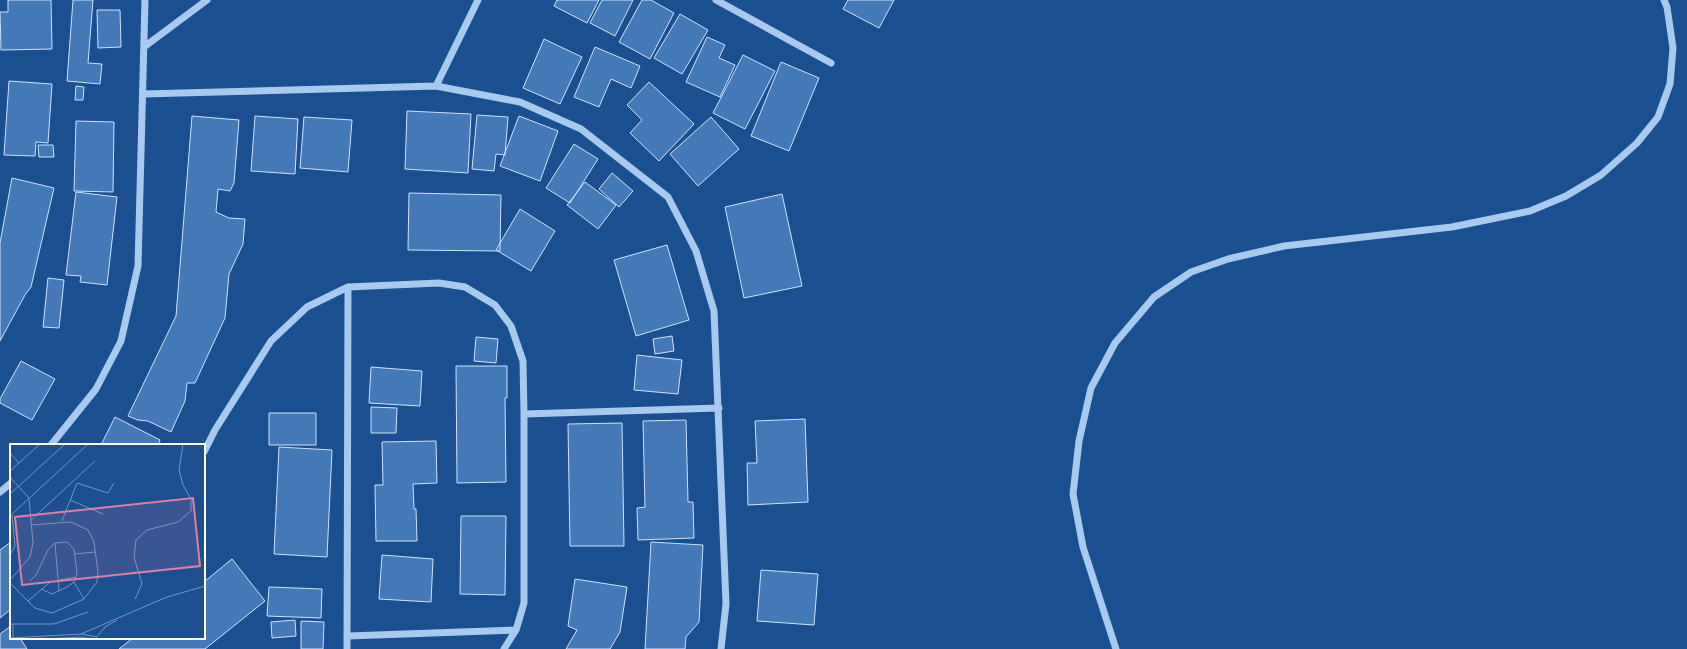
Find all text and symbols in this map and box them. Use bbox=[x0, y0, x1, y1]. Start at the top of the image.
inset map bbox=[10, 444, 205, 639]

